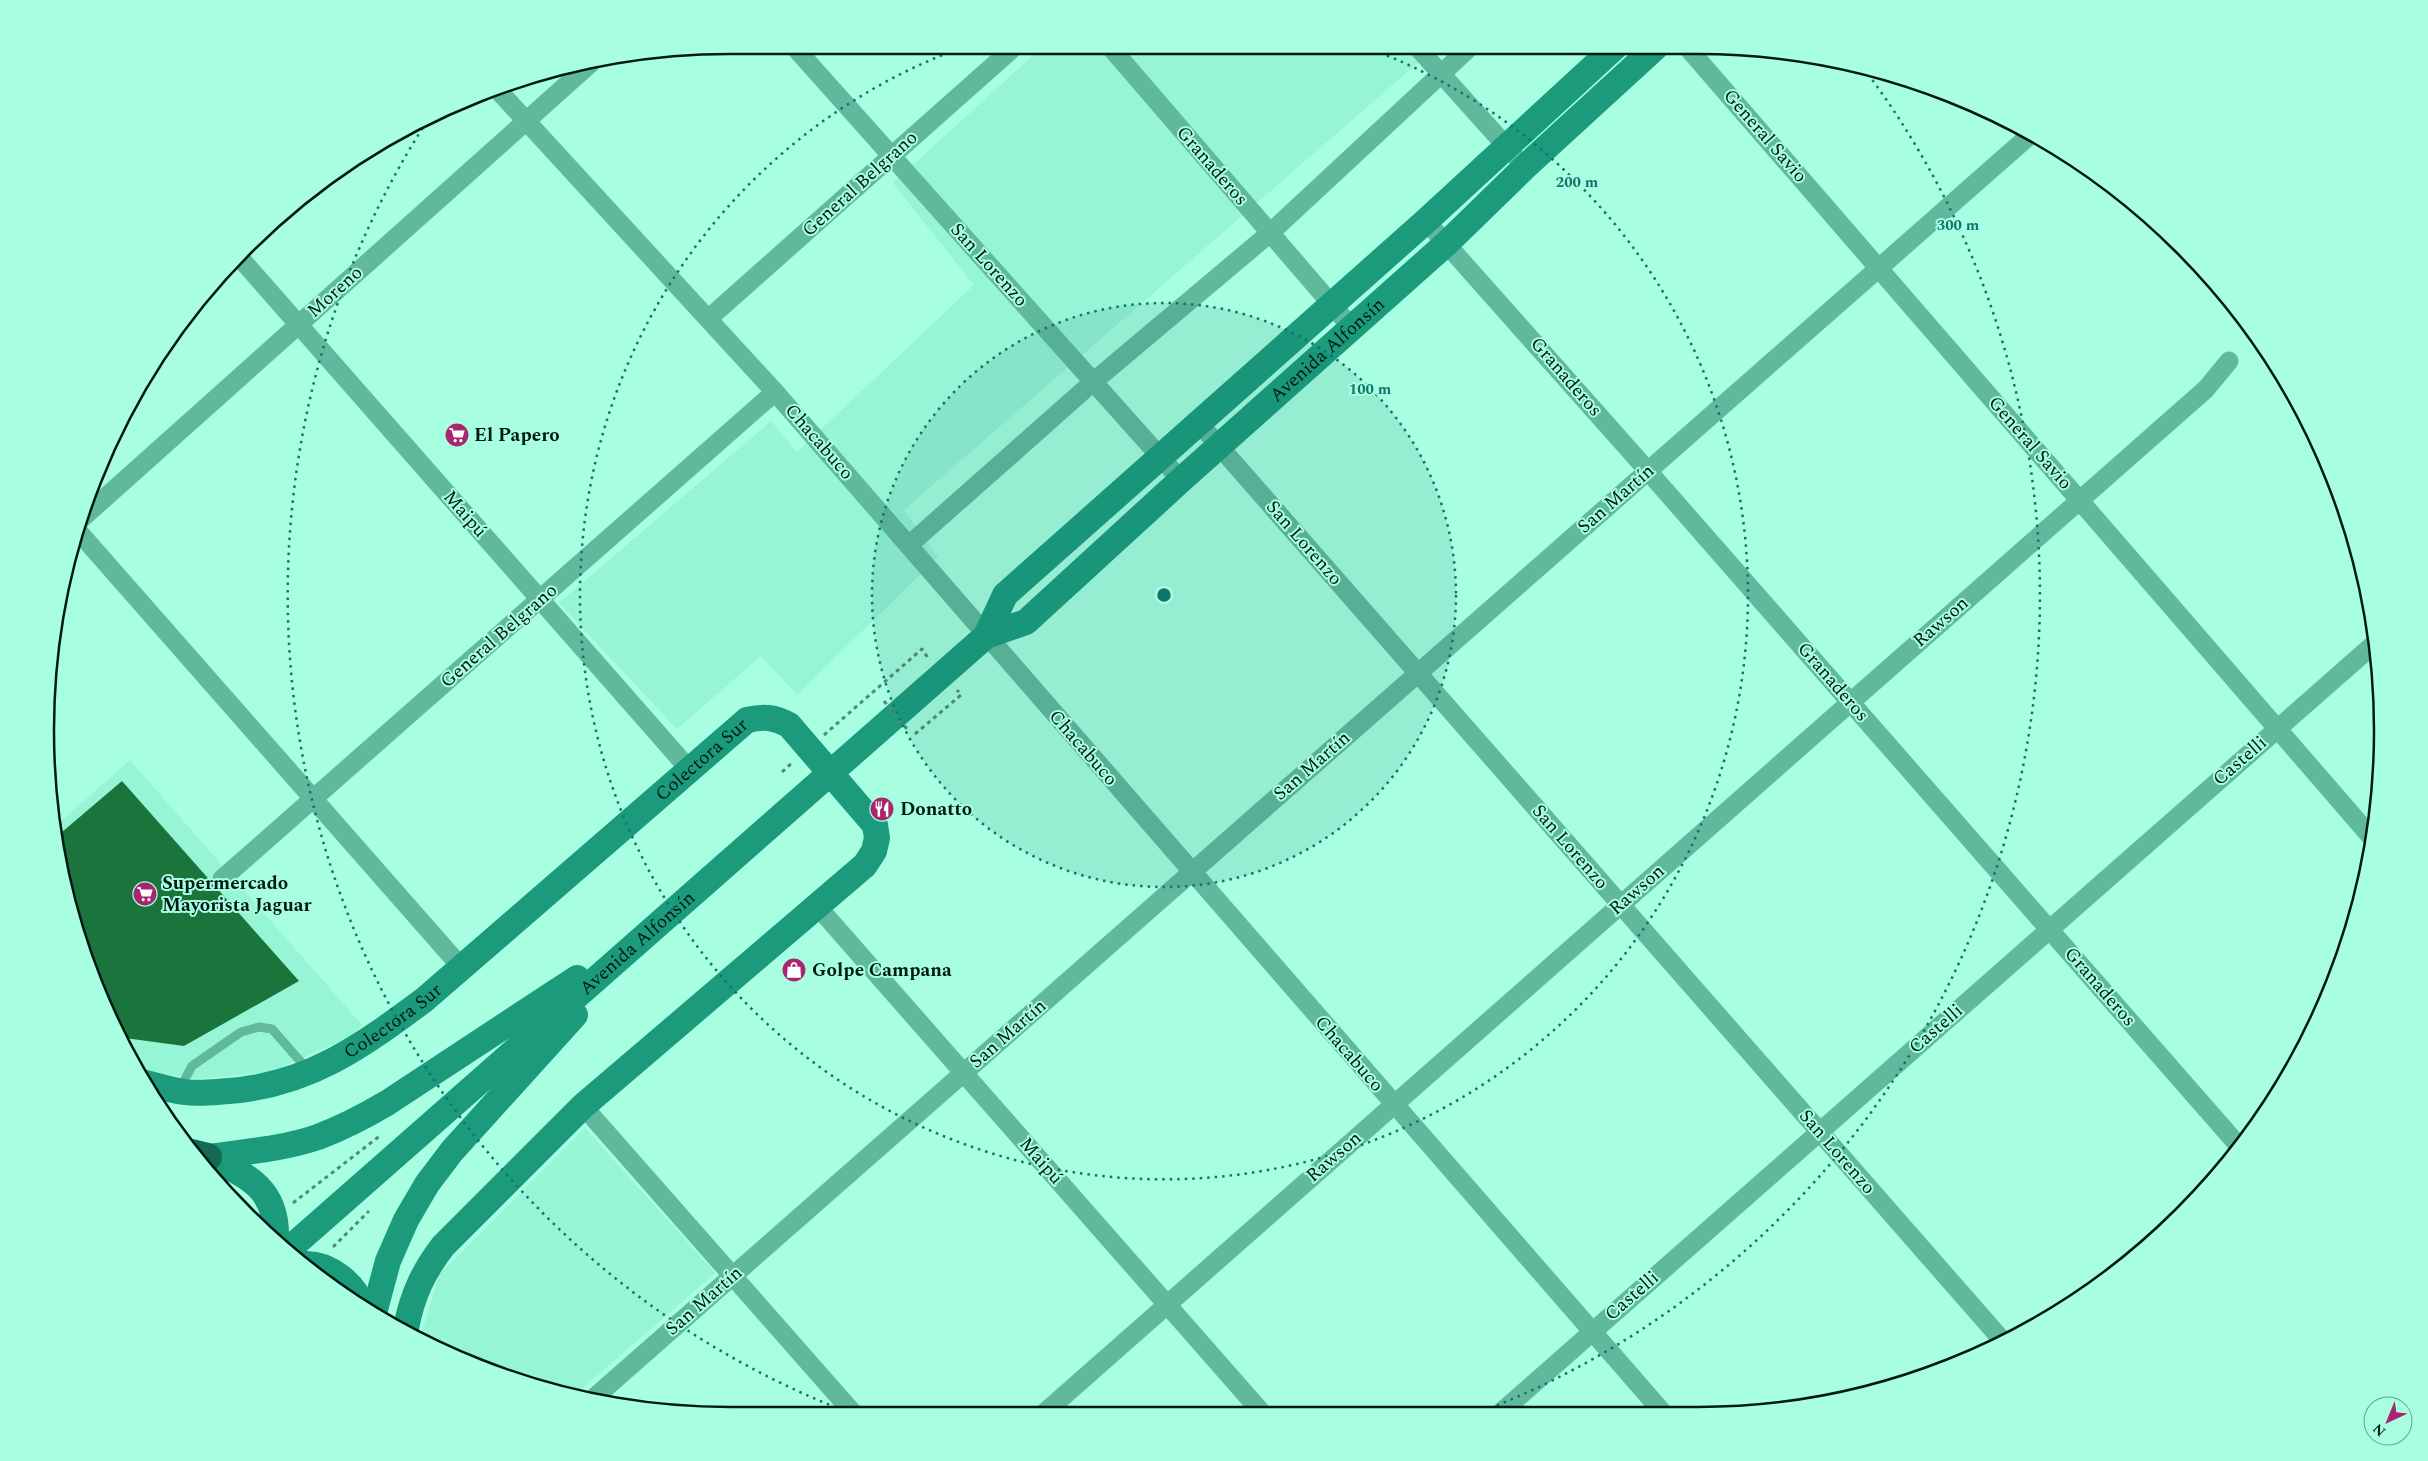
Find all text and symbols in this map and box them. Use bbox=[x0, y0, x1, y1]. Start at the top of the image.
street label: General Savio bbox=[1716, 83, 1814, 189]
street label: Granaderos bbox=[1169, 120, 1255, 212]
street label: General Belgrano bbox=[796, 124, 924, 244]
text: 200 m bbox=[1556, 171, 1599, 194]
text: 300 m bbox=[1937, 214, 1980, 237]
street label: San Lorenzo bbox=[943, 216, 1035, 314]
street label: Moreno bbox=[301, 259, 369, 325]
street label: Avenida Alfonsín bbox=[1263, 290, 1391, 409]
street label: Granaderos bbox=[1523, 331, 1609, 423]
text: 100 m bbox=[1349, 378, 1392, 401]
street label: General Savio bbox=[1981, 390, 2079, 496]
street label: Chacabuco bbox=[778, 397, 860, 487]
place label: El Papero bbox=[474, 421, 560, 450]
supermarket icon: El Papero bbox=[444, 422, 470, 448]
street label: San Martín bbox=[1571, 457, 1661, 541]
street label: Maipú bbox=[436, 484, 494, 544]
street label: San Lorenzo bbox=[1259, 494, 1349, 592]
street label: General Belgrano bbox=[434, 577, 564, 695]
centre of rings bbox=[1155, 586, 1173, 604]
street label: Rawson bbox=[1907, 589, 1975, 655]
street label: Granaderos bbox=[1790, 636, 1876, 728]
street label: Chacabuco bbox=[1042, 703, 1124, 793]
street label: Colectora Sur bbox=[649, 710, 755, 808]
street label: San Martín bbox=[1267, 724, 1357, 808]
street label: Castelli bbox=[2206, 729, 2274, 793]
place label: Donatto bbox=[900, 795, 972, 824]
restaurant icon: Donatto bbox=[869, 796, 895, 822]
street label: San Lorenzo bbox=[1525, 798, 1615, 896]
street label: Rawson bbox=[1603, 857, 1671, 923]
place label: Supermercado Mayorista Jaguar bbox=[162, 869, 313, 920]
supermarket icon: Supermercado Mayorista Jaguar bbox=[132, 881, 158, 907]
street label: Avenida Alfonsín bbox=[573, 884, 702, 1002]
street label: Granaderos bbox=[2057, 941, 2143, 1033]
place label: Golpe Campana bbox=[812, 956, 952, 985]
shop icon: Golpe Campana bbox=[781, 957, 807, 983]
street label: Colectora Sur bbox=[338, 976, 449, 1066]
street label: San Martín bbox=[963, 992, 1053, 1076]
street label: Castelli bbox=[1902, 997, 1970, 1061]
street label: Chacabuco bbox=[1308, 1009, 1390, 1099]
street label: San Lorenzo bbox=[1792, 1103, 1882, 1201]
street label: Rawson bbox=[1300, 1124, 1368, 1190]
street label: Maipú bbox=[1012, 1131, 1070, 1191]
street label: San Martín bbox=[659, 1259, 749, 1343]
street label: Castelli bbox=[1598, 1264, 1666, 1328]
north arrow bbox=[2363, 1396, 2413, 1446]
text: N bbox=[2368, 1418, 2391, 1442]

